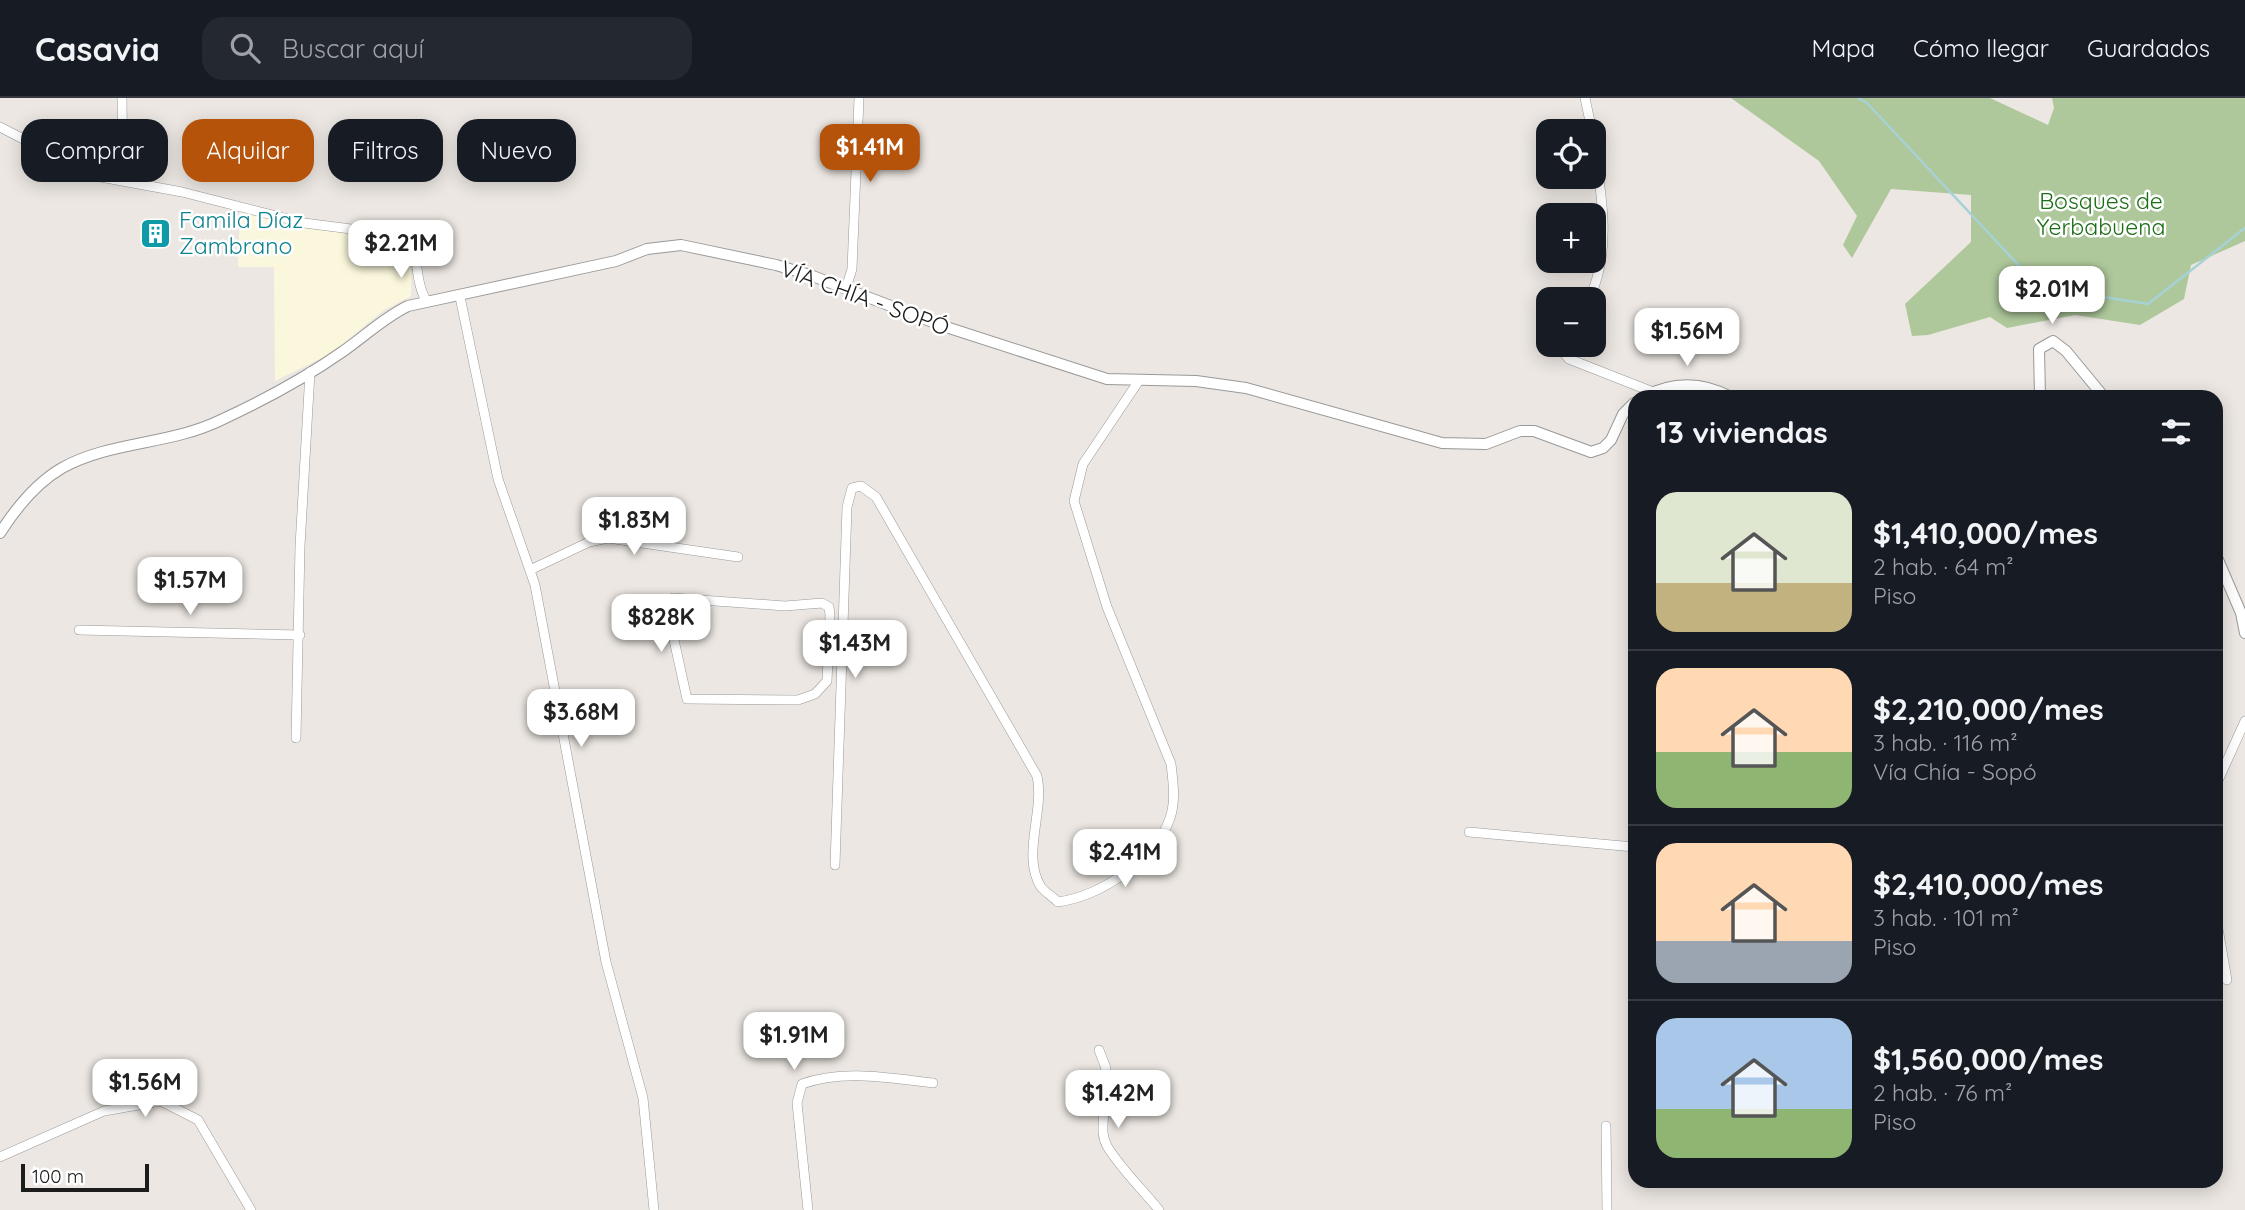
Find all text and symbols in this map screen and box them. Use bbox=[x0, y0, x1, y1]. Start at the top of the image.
search box bbox=[202, 17, 692, 80]
text: Casavia bbox=[35, 28, 160, 69]
icon: search bbox=[226, 29, 264, 67]
text: Buscar aquí bbox=[282, 32, 424, 65]
text: Mapa bbox=[1812, 33, 1875, 63]
text: Cómo llegar bbox=[1913, 33, 2049, 63]
text: Guardados bbox=[2087, 33, 2210, 63]
chip: Comprar bbox=[21, 119, 168, 182]
chip: Alquilar bbox=[182, 119, 314, 182]
chip: Filtros bbox=[328, 119, 443, 182]
chip: Nuevo bbox=[457, 119, 576, 182]
map controls bbox=[1536, 119, 1606, 357]
button: locate bbox=[1536, 119, 1606, 189]
pin: $1.41M bbox=[813, 125, 927, 184]
text: $1.41M bbox=[836, 132, 904, 161]
park label: Bosques de Yerbabuena bbox=[2037, 186, 2165, 241]
button: + bbox=[1536, 203, 1606, 273]
place label: Famila Díaz Zambrano bbox=[179, 205, 303, 260]
building icon: Famila Díaz Zambrano bbox=[139, 216, 173, 250]
pin: $2.21M bbox=[344, 220, 458, 280]
text: $2.21M bbox=[364, 228, 438, 257]
street label: VÍA CHÍA - SOPÓ bbox=[777, 253, 954, 342]
pin: $2.01M bbox=[1995, 266, 2109, 326]
text: $2.01M bbox=[2015, 274, 2089, 303]
button: − bbox=[1536, 287, 1606, 357]
pin: $1.56M bbox=[1630, 308, 1744, 368]
text: $1.56M bbox=[1650, 316, 1724, 345]
text: 13 viviendas bbox=[1656, 413, 1828, 451]
icon: filters bbox=[2157, 413, 2195, 451]
pin: $1.83M bbox=[577, 498, 691, 557]
text: $1.83M bbox=[598, 505, 670, 534]
text: $1,410,000/mes bbox=[1873, 514, 2098, 552]
icon: home bbox=[1712, 520, 1796, 604]
text: 2 hab. · 64 m² bbox=[1873, 552, 2014, 581]
pin: $1.57M bbox=[133, 558, 247, 617]
text: $1.57M bbox=[153, 565, 227, 594]
text: Piso bbox=[1873, 581, 1916, 610]
pin: $828K bbox=[612, 594, 710, 654]
text: $828K bbox=[627, 602, 695, 631]
pin: $1.43M bbox=[798, 620, 912, 680]
text: $1.43M bbox=[819, 628, 891, 657]
pin: $3.68M bbox=[524, 690, 638, 749]
text: $2,210,000/mes bbox=[1873, 690, 2104, 728]
icon: home bbox=[1712, 696, 1796, 780]
text: $3.68M bbox=[543, 697, 619, 726]
text: 3 hab. · 116 m² bbox=[1873, 728, 2017, 757]
text: Vía Chía - Sopó bbox=[1873, 757, 2037, 786]
pin: $2.41M bbox=[1068, 830, 1182, 889]
text: $2.41M bbox=[1089, 837, 1161, 866]
text: $2,410,000/mes bbox=[1873, 865, 2103, 903]
icon: home bbox=[1712, 871, 1796, 955]
text: 3 hab. · 101 m² bbox=[1873, 903, 2019, 932]
text: Piso bbox=[1873, 932, 1916, 961]
pin: $1.91M bbox=[737, 1012, 851, 1072]
text: $1.91M bbox=[759, 1020, 829, 1049]
text: $1,560,000/mes bbox=[1873, 1040, 2104, 1078]
icon: home bbox=[1712, 1046, 1796, 1130]
pin: $1.56M bbox=[88, 1060, 202, 1119]
text: $1.56M bbox=[108, 1067, 182, 1096]
pin: $1.42M bbox=[1061, 1070, 1175, 1130]
text: $1.42M bbox=[1081, 1078, 1155, 1107]
text: 2 hab. · 76 m² bbox=[1873, 1078, 2012, 1107]
text: Piso bbox=[1873, 1107, 1916, 1136]
scale bar bbox=[21, 1161, 149, 1193]
text: 100 m bbox=[32, 1164, 84, 1188]

